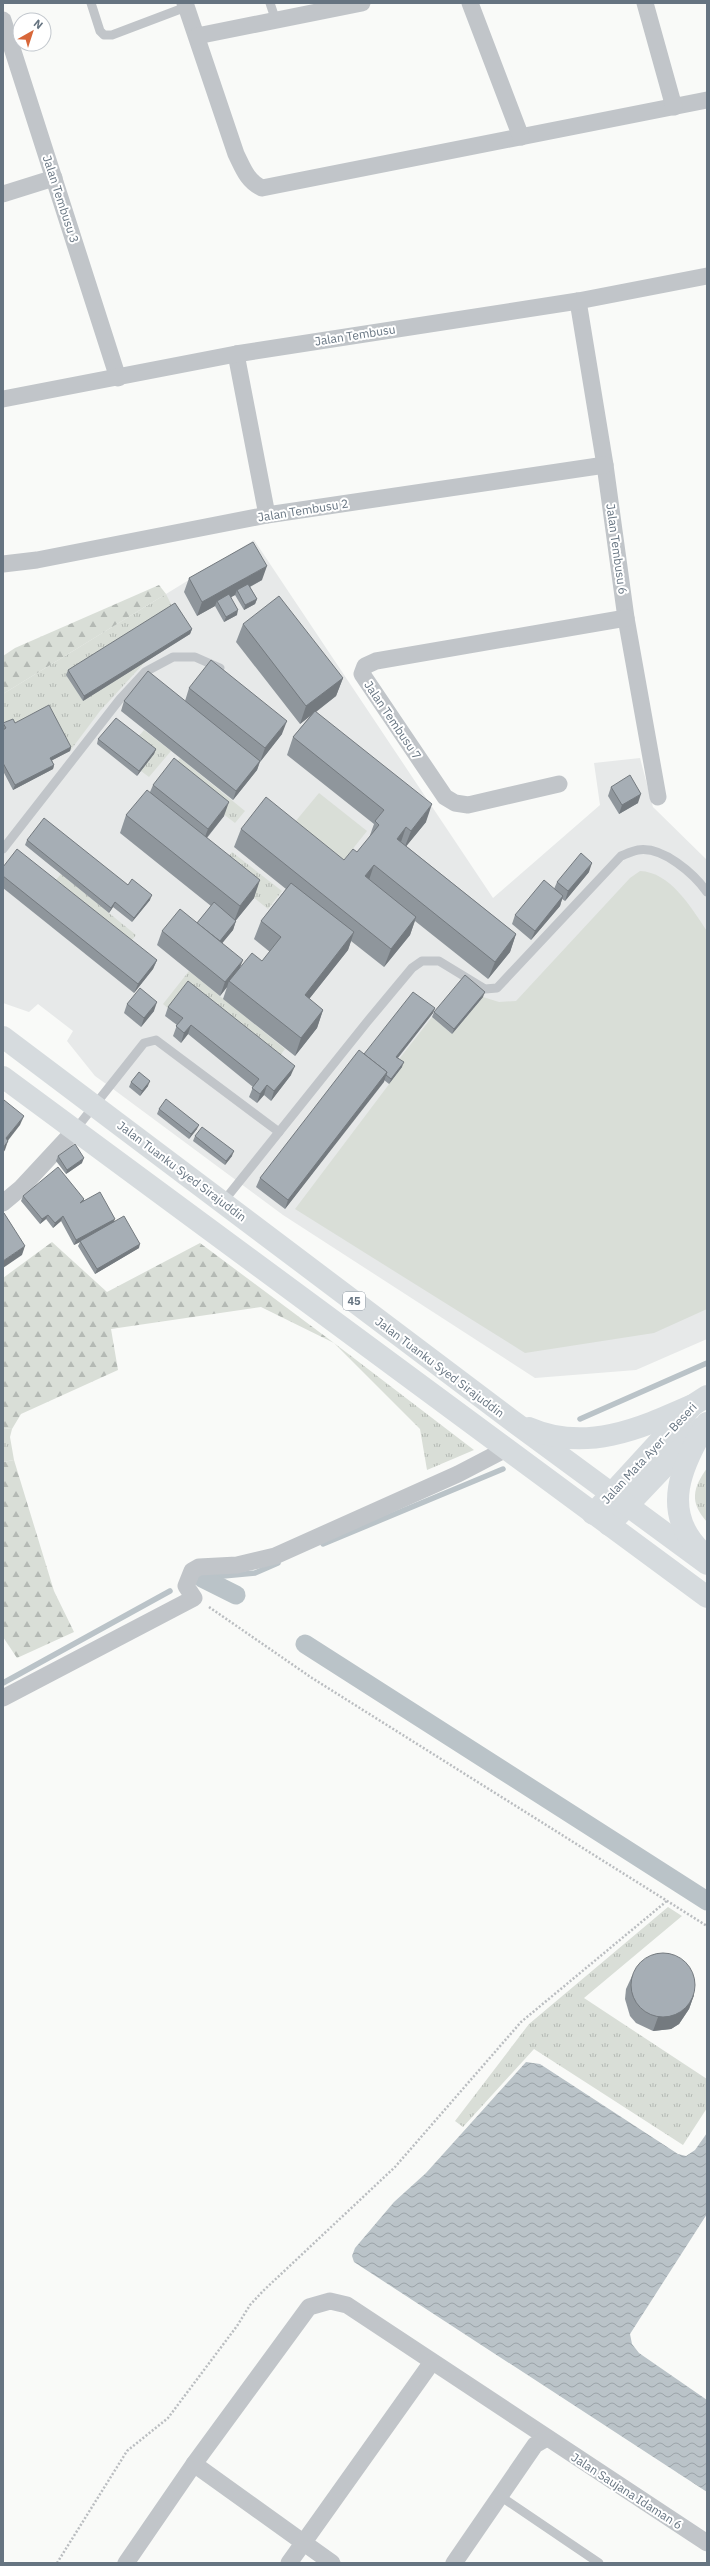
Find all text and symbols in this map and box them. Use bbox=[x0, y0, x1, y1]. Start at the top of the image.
north arrow bbox=[12, 12, 52, 52]
text: N bbox=[31, 16, 46, 32]
street label: Jalan Tembusu 3 bbox=[40, 153, 82, 245]
street label: Jalan Tembusu bbox=[314, 321, 396, 349]
street label: Jalan Tembusu 2 bbox=[257, 495, 349, 525]
street label: Jalan Tembusu 6 bbox=[603, 503, 631, 595]
street label: Jalan Tembusu 7 bbox=[361, 678, 425, 762]
street label: Jalan Tuanku Syed Sirajuddin bbox=[115, 1118, 249, 1224]
road number: 45 bbox=[343, 1292, 365, 1310]
street label: Jalan Tuanku Syed Sirajuddin bbox=[373, 1314, 507, 1420]
street label: Jalan Mata Ayer – Beseri bbox=[598, 1399, 700, 1507]
street label: Jalan Saujana Idaman 6 bbox=[569, 2449, 685, 2533]

